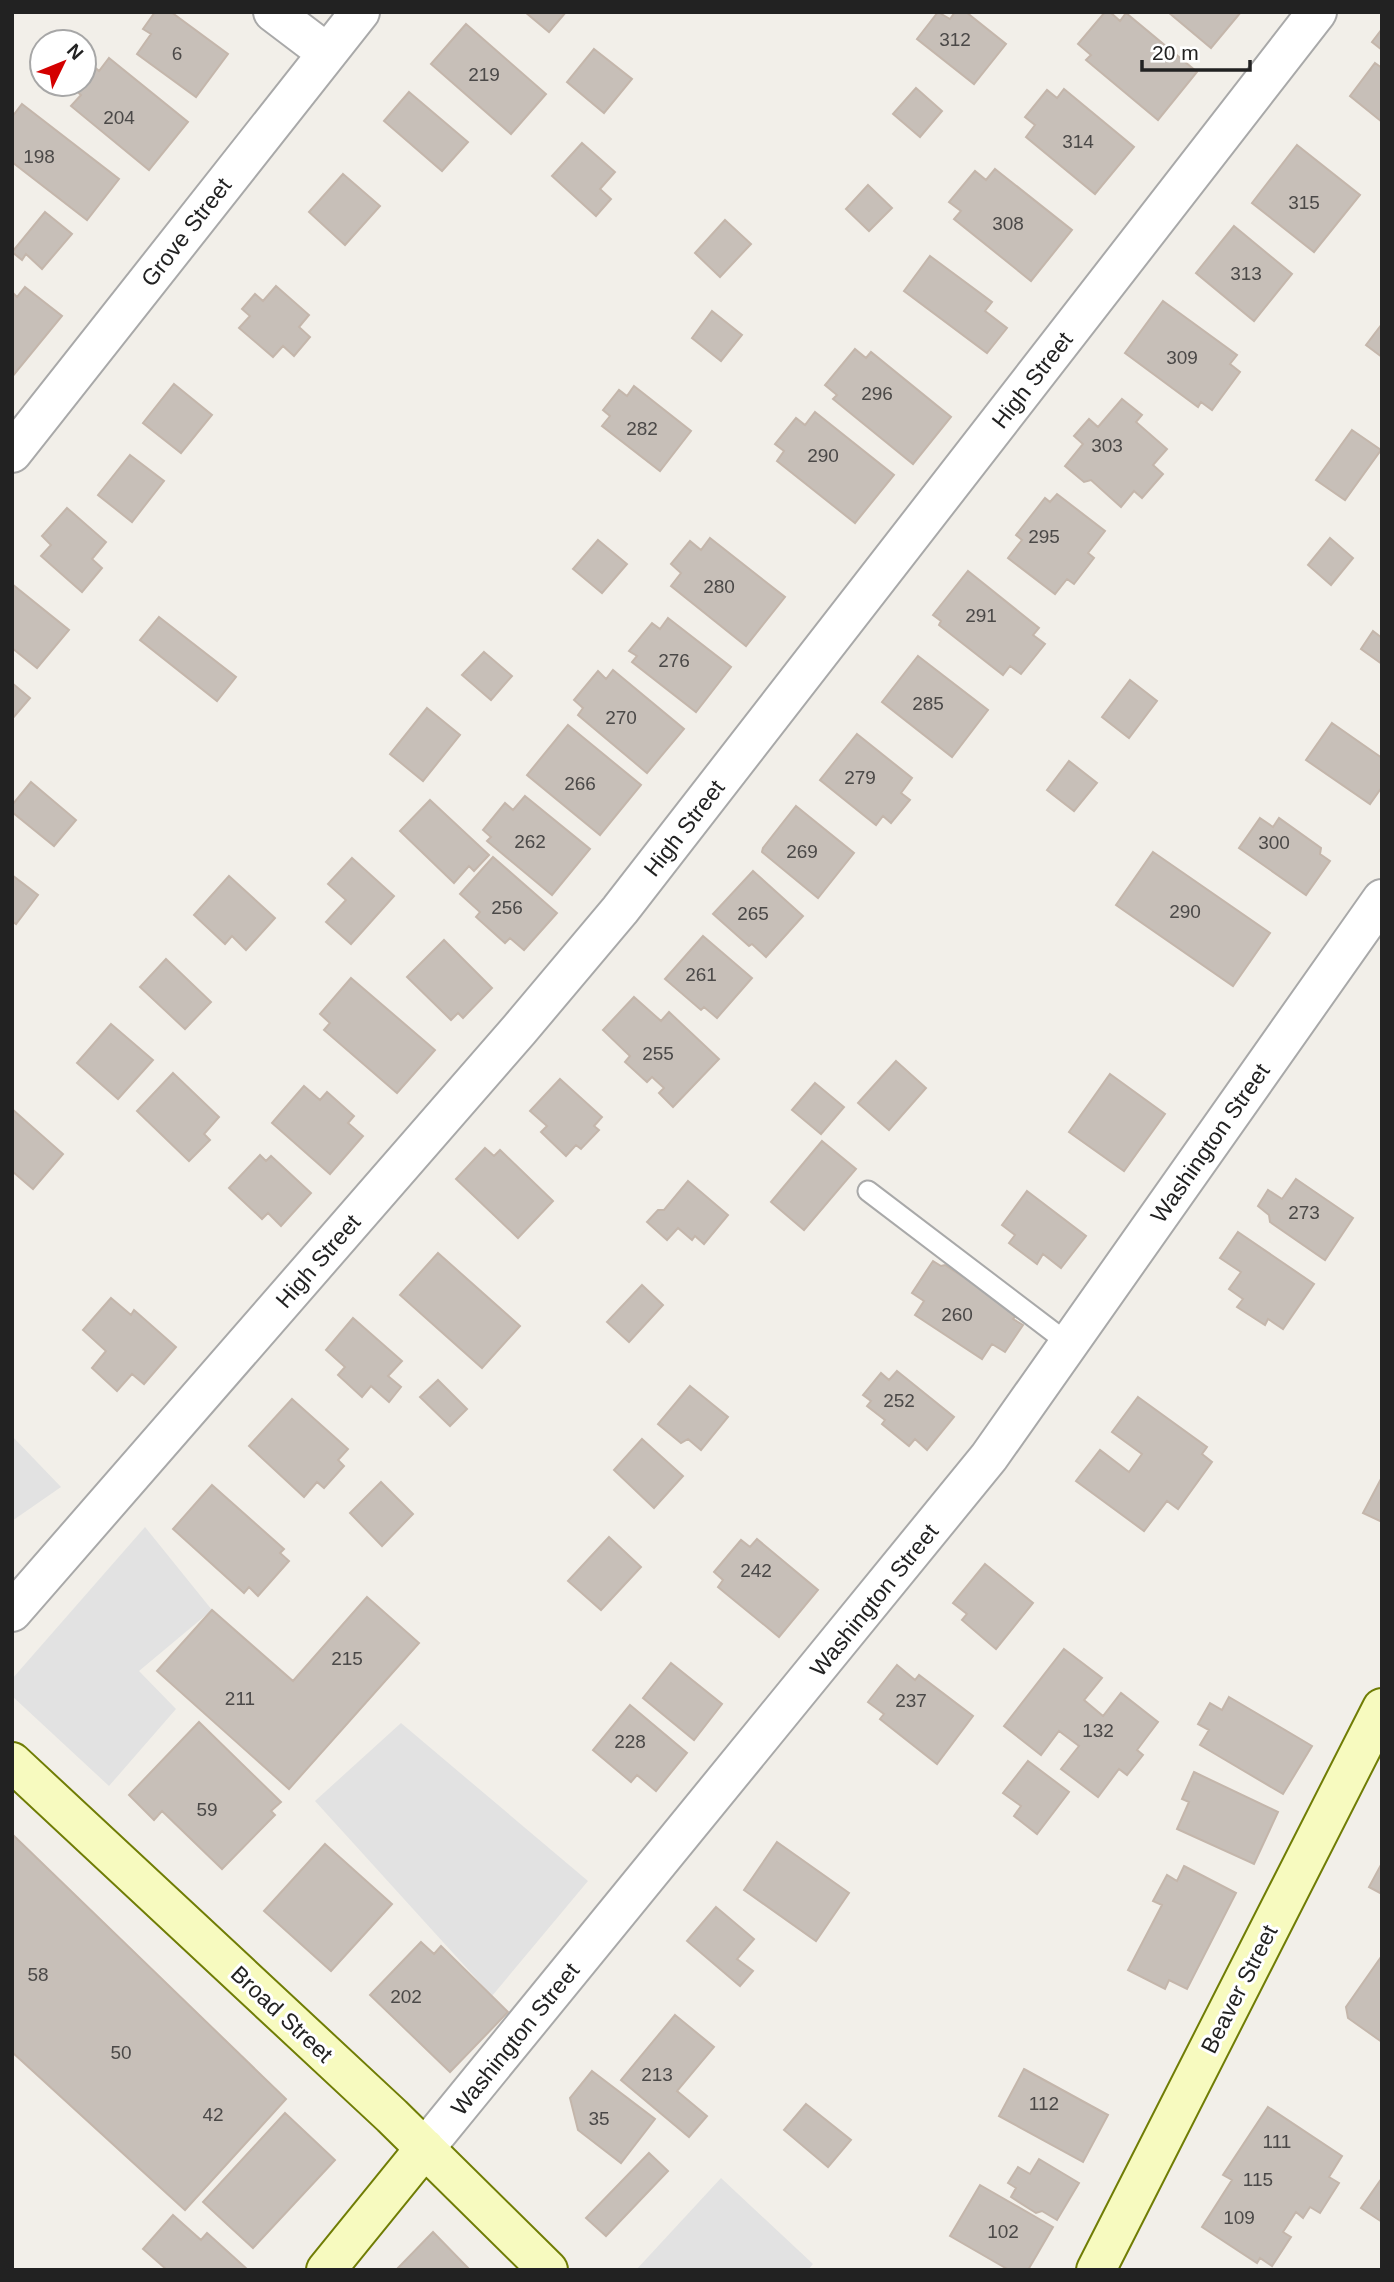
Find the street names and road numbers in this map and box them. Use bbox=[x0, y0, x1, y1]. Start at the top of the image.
street label: Grove Street bbox=[136, 172, 237, 291]
street label: High Street bbox=[986, 326, 1078, 433]
street label: High Street bbox=[638, 774, 730, 881]
street label: Washington Street bbox=[1145, 1058, 1275, 1228]
street label: High Street bbox=[270, 1209, 366, 1313]
street label: Washington Street bbox=[805, 1518, 944, 1681]
street label: Beaver Street bbox=[1195, 1920, 1283, 2058]
street label: Washington Street bbox=[446, 1957, 585, 2120]
street label: Broad Street bbox=[226, 1960, 339, 2068]

